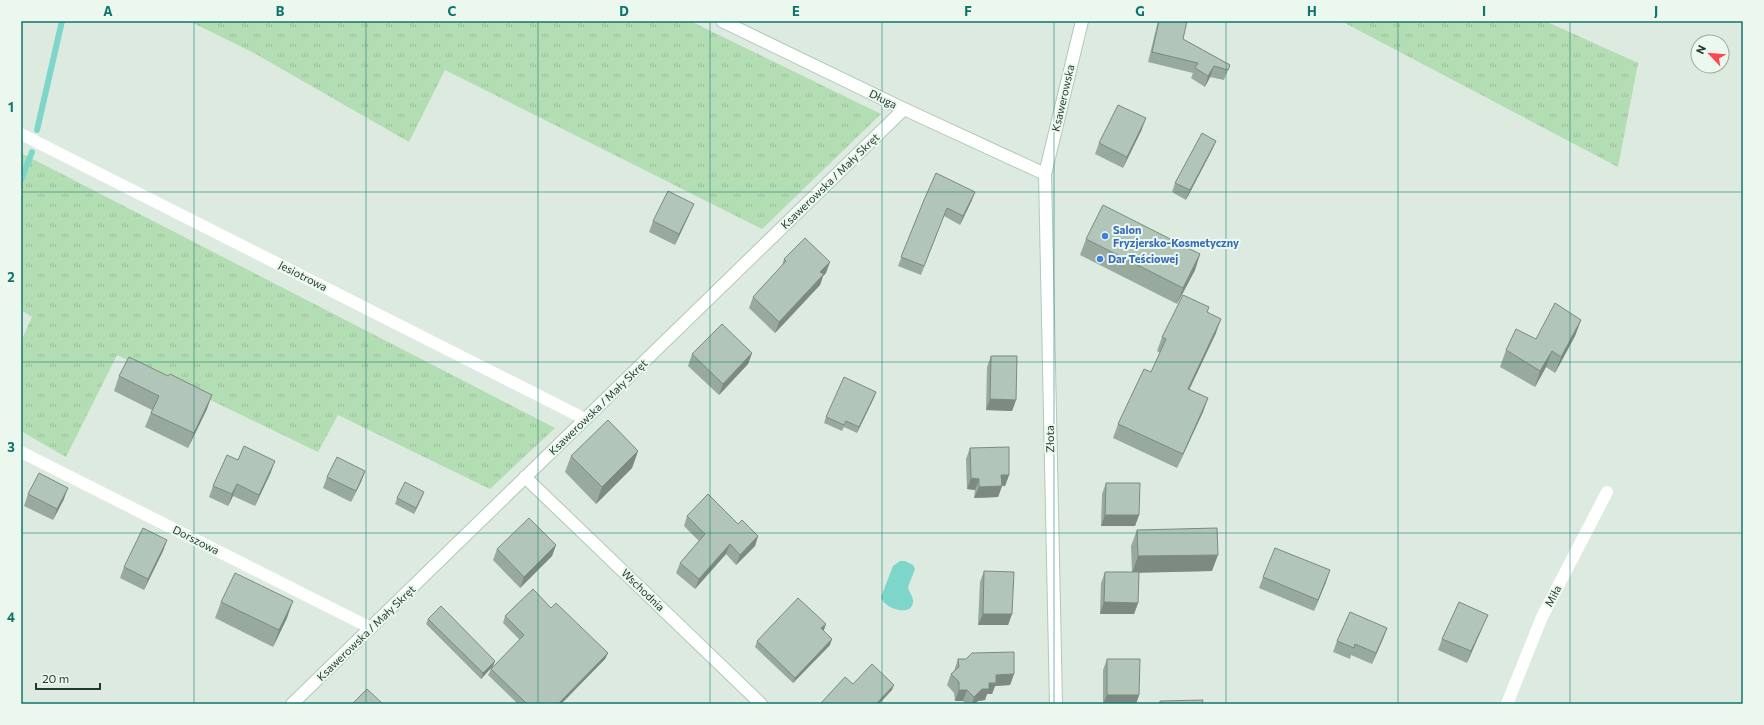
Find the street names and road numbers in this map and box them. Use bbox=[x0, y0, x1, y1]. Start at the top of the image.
street label: Ksawerowska bbox=[1048, 63, 1077, 133]
street label: Długa bbox=[867, 86, 899, 111]
street label: Ksawerowska / Mały Skręt bbox=[778, 130, 882, 231]
street label: Jesiotrowa bbox=[276, 258, 330, 294]
street label: Ksawerowska / Mały Skręt bbox=[546, 356, 650, 457]
street label: Złota bbox=[1043, 425, 1056, 453]
street label: Dorszowa bbox=[171, 522, 222, 557]
street label: Wschodnia bbox=[619, 566, 668, 613]
street label: Ksawerowska / Mały Skręt bbox=[314, 582, 418, 683]
street label: Miła bbox=[1542, 583, 1564, 609]

